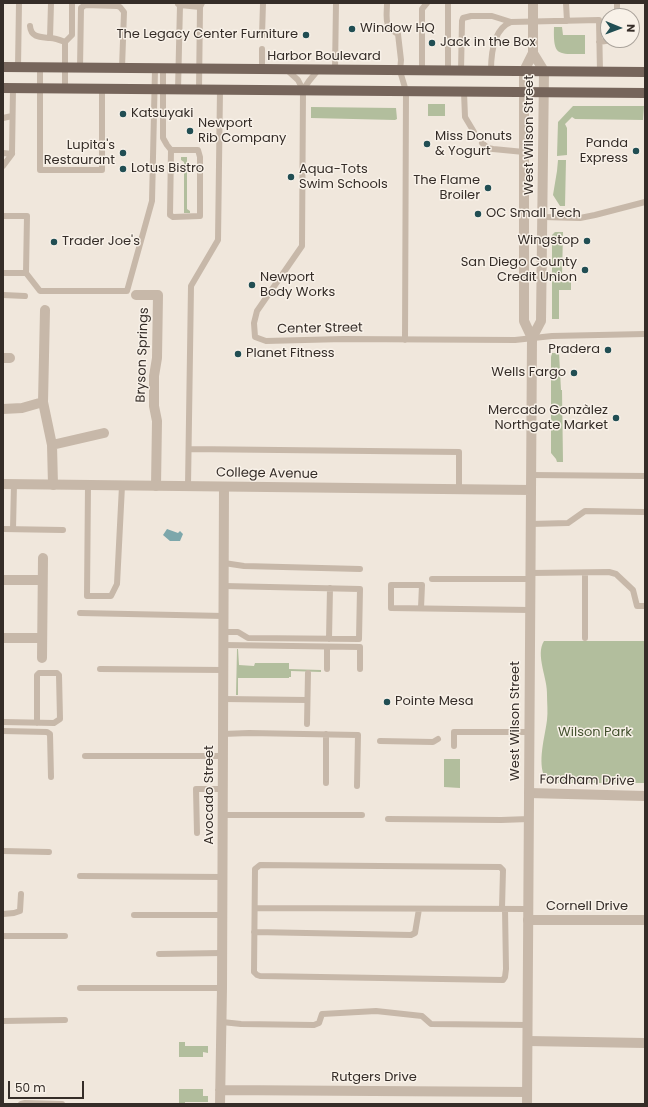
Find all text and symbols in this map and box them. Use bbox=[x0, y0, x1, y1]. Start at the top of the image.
north arrow bbox=[600, 8, 640, 48]
place label: Window HQ bbox=[360, 21, 435, 37]
marker: Window HQ bbox=[347, 24, 357, 34]
text: N bbox=[623, 24, 639, 32]
place label: The Legacy Center Furniture bbox=[116, 27, 298, 43]
marker: The Legacy Center Furniture bbox=[301, 30, 311, 40]
place label: Jack in the Box bbox=[440, 35, 536, 51]
marker: Jack in the Box bbox=[427, 38, 437, 48]
street label: Harbor Boulevard bbox=[267, 49, 381, 65]
street label: West Wilson Street bbox=[522, 75, 538, 195]
place label: Katsuyaki bbox=[131, 106, 193, 122]
marker: Katsuyaki bbox=[118, 109, 128, 119]
place label: Newport Rib Company bbox=[198, 116, 286, 147]
marker: Newport Rib Company bbox=[185, 126, 195, 136]
place label: Miss Donuts & Yogurt bbox=[435, 129, 512, 160]
place label: Panda Express bbox=[580, 136, 628, 167]
place label: Lupita's Restaurant bbox=[44, 138, 115, 169]
marker: Miss Donuts & Yogurt bbox=[422, 139, 432, 149]
marker: Panda Express bbox=[631, 146, 641, 156]
marker: Lupita's Restaurant bbox=[118, 148, 128, 158]
place label: Lotus Bistro bbox=[131, 161, 204, 177]
place label: Aqua-Tots Swim Schools bbox=[299, 162, 388, 193]
marker: Lotus Bistro bbox=[118, 164, 128, 174]
marker: Aqua-Tots Swim Schools bbox=[286, 172, 296, 182]
place label: The Flame Broiler bbox=[413, 173, 480, 204]
marker: The Flame Broiler bbox=[483, 183, 493, 193]
place label: OC Small Tech bbox=[486, 206, 581, 222]
marker: OC Small Tech bbox=[473, 209, 483, 219]
place label: Wingstop bbox=[517, 233, 579, 249]
place label: Trader Joe's bbox=[62, 234, 140, 250]
marker: Wingstop bbox=[582, 236, 592, 246]
marker: Trader Joe's bbox=[49, 237, 59, 247]
place label: San Diego County Credit Union bbox=[461, 255, 577, 286]
marker: San Diego County Credit Union bbox=[580, 265, 590, 275]
place label: Newport Body Works bbox=[260, 270, 335, 301]
marker: Newport Body Works bbox=[247, 280, 257, 290]
street label: Bryson Springs bbox=[134, 307, 152, 403]
street label: Center Street bbox=[277, 320, 363, 338]
place label: Pradera bbox=[548, 342, 600, 358]
marker: Pradera bbox=[603, 345, 613, 355]
place label: Planet Fitness bbox=[246, 346, 335, 362]
marker: Planet Fitness bbox=[233, 349, 243, 359]
place label: Wells Fargo bbox=[491, 365, 566, 381]
marker: Wells Fargo bbox=[569, 368, 579, 378]
place label: Mercado Gonzàlez Northgate Market bbox=[488, 403, 608, 434]
marker: Mercado Gonzàlez Northgate Market bbox=[611, 413, 621, 423]
street label: College Avenue bbox=[216, 465, 318, 483]
street label: West Wilson Street bbox=[508, 661, 524, 781]
place label: Pointe Mesa bbox=[395, 694, 473, 710]
marker: Pointe Mesa bbox=[382, 697, 392, 707]
park label: Wilson Park bbox=[558, 725, 632, 741]
street label: Avocado Street bbox=[202, 745, 218, 845]
street label: Fordham Drive bbox=[539, 772, 635, 790]
street label: Cornell Drive bbox=[546, 899, 628, 915]
street label: Rutgers Drive bbox=[331, 1070, 417, 1086]
scale bar bbox=[10, 1073, 86, 1099]
text: 50 m bbox=[15, 1079, 46, 1096]

